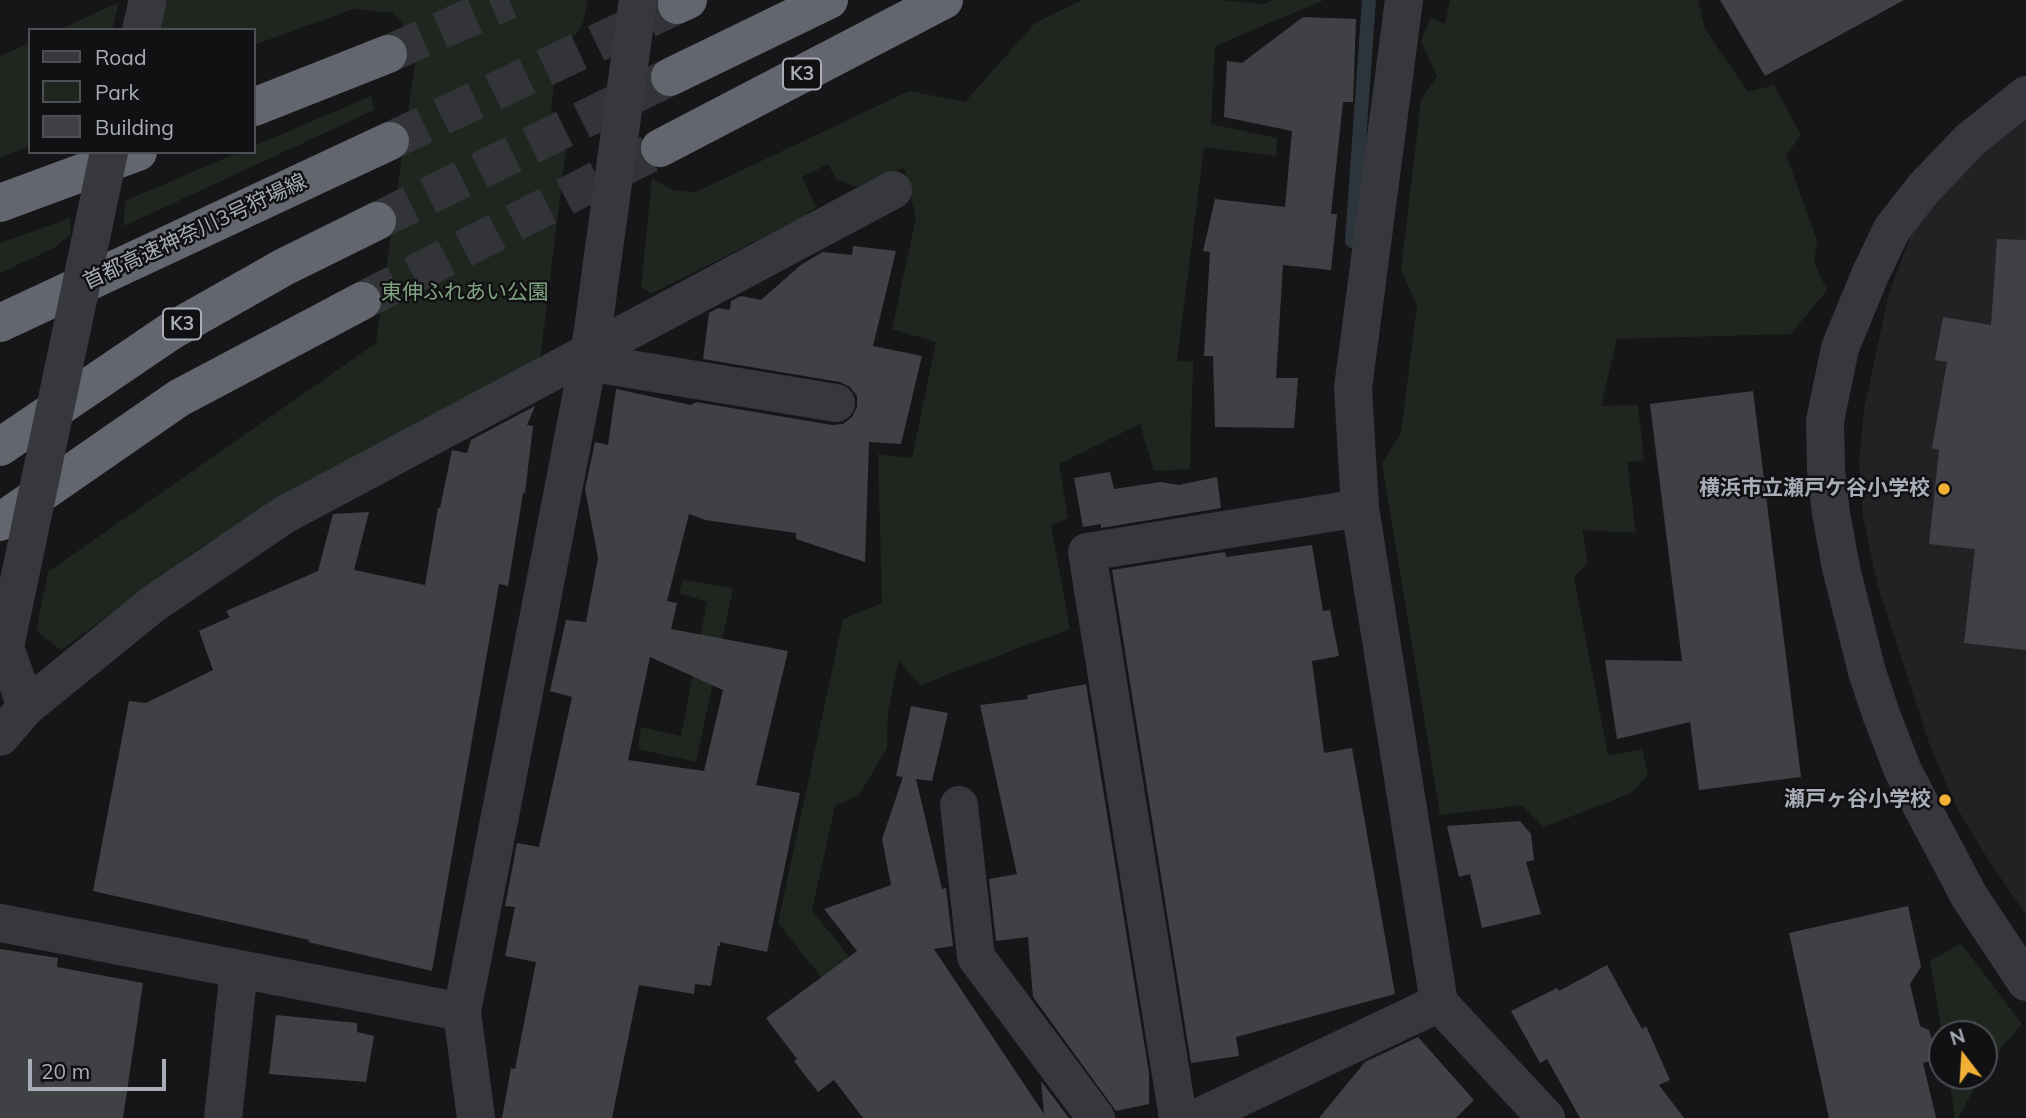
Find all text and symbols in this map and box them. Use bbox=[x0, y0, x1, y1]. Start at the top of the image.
legend bbox=[28, 28, 256, 154]
text: Road bbox=[95, 44, 146, 70]
road number: K3 bbox=[783, 58, 821, 90]
text: Park bbox=[95, 79, 139, 105]
text: Building bbox=[95, 114, 174, 140]
street label: 首都高速神奈川3号狩場線 bbox=[79, 169, 311, 295]
park label: 東伸ふれあい公園 bbox=[381, 280, 549, 306]
road number: K3 bbox=[163, 308, 201, 340]
place label: 横浜市立瀬戸ケ谷小学校 bbox=[1699, 476, 1930, 502]
marker: 横浜市立瀬戸ケ谷小学校 bbox=[1936, 481, 1952, 497]
place label: 瀬戸ヶ谷小学校 bbox=[1784, 787, 1931, 813]
marker: 瀬戸ヶ谷小学校 bbox=[1937, 792, 1953, 808]
north arrow bbox=[1928, 1020, 1998, 1090]
text: N bbox=[1947, 1023, 1968, 1050]
scale bar bbox=[32, 1044, 170, 1088]
text: 20 m bbox=[41, 1058, 90, 1084]

